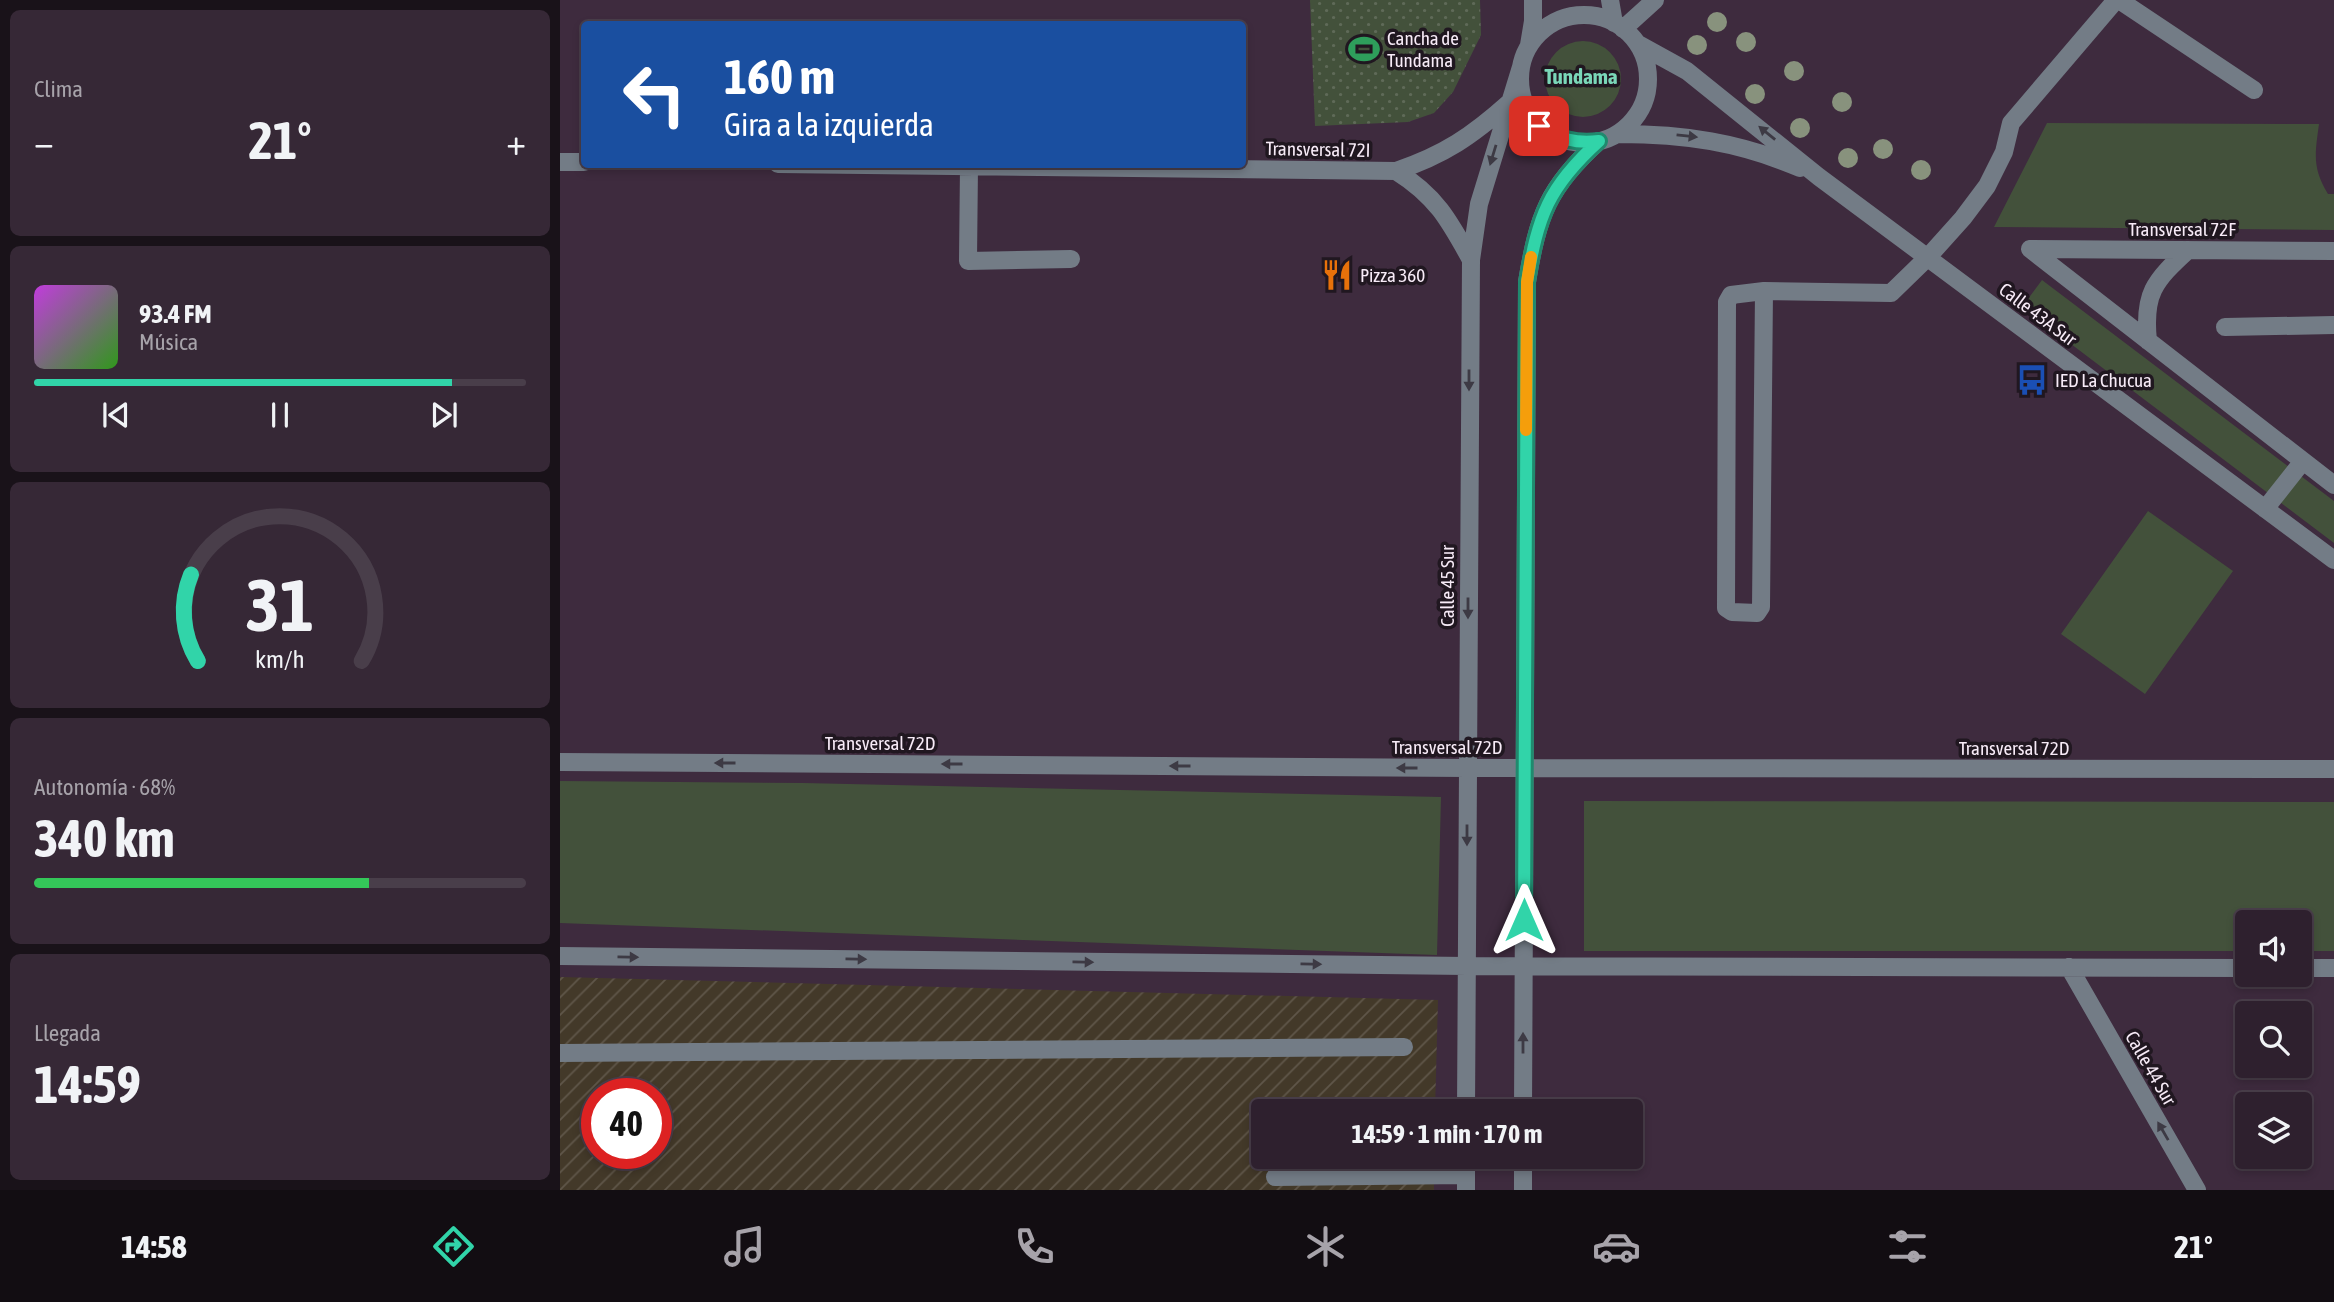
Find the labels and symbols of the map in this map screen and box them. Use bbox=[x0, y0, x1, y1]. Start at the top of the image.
place label: Cancha de Tundama bbox=[1387, 27, 1459, 71]
sports icon: Cancha de Tundama bbox=[1347, 32, 1381, 66]
district label: Tundama bbox=[1544, 64, 1618, 88]
pin bbox=[1509, 96, 1569, 156]
one-way arrow bbox=[1758, 126, 1775, 141]
one-way arrow bbox=[1676, 131, 1698, 142]
street label: Transversal 72I bbox=[1265, 137, 1371, 161]
one-way arrow bbox=[1488, 145, 1498, 166]
street label: Transversal 72F bbox=[2128, 218, 2236, 240]
restaurant icon: Pizza 360 bbox=[1320, 258, 1354, 292]
place label: Pizza 360 bbox=[1360, 264, 1425, 286]
street label: Calle 43A Sur bbox=[1995, 278, 2081, 350]
bus stop icon: IED La Chucua bbox=[2015, 363, 2049, 397]
one-way arrow bbox=[1463, 369, 1475, 391]
place label: IED La Chucua bbox=[2055, 369, 2152, 391]
street label: Calle 45 Sur bbox=[1436, 545, 1458, 627]
one-way arrow bbox=[1462, 597, 1474, 619]
street label: Transversal 72D bbox=[825, 732, 935, 754]
street label: Transversal 72D bbox=[1392, 736, 1502, 758]
street label: Transversal 72D bbox=[1959, 737, 2069, 759]
one-way arrow bbox=[713, 757, 735, 769]
one-way arrow bbox=[941, 759, 963, 770]
one-way arrow bbox=[1168, 760, 1190, 772]
one-way arrow bbox=[1396, 762, 1418, 774]
one-way arrow bbox=[1461, 824, 1473, 846]
position arrow bbox=[1487, 883, 1561, 957]
one-way arrow bbox=[617, 951, 639, 963]
one-way arrow bbox=[845, 954, 867, 965]
one-way arrow bbox=[1072, 956, 1094, 968]
one-way arrow bbox=[1300, 959, 1322, 970]
street label: Calle 44 Sur bbox=[2121, 1027, 2181, 1109]
one-way arrow bbox=[1517, 1032, 1529, 1054]
speed limit sign: 40 bbox=[581, 1078, 672, 1169]
one-way arrow bbox=[2157, 1121, 2169, 1140]

